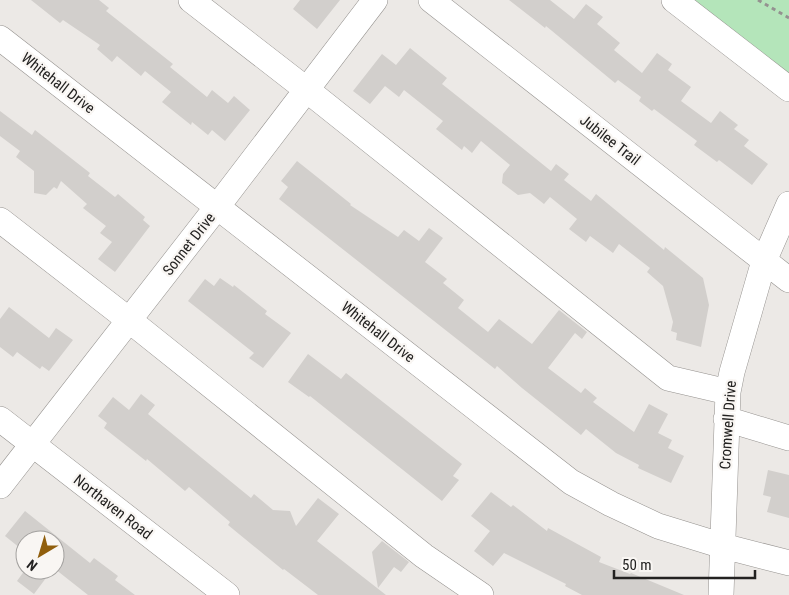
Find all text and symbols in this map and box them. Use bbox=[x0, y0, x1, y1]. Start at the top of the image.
street label: Whitehall Drive bbox=[18, 49, 98, 117]
street label: Jubilee Trail bbox=[576, 111, 644, 169]
street label: Sonnet Drive bbox=[159, 209, 219, 279]
street label: Whitehall Drive bbox=[338, 298, 418, 366]
street label: Cromwell Drive bbox=[716, 380, 740, 470]
street label: Northaven Road bbox=[70, 471, 156, 543]
north arrow bbox=[15, 530, 65, 580]
scale bar bbox=[614, 548, 755, 580]
text: N bbox=[24, 556, 40, 574]
text: 50 m bbox=[622, 556, 652, 574]

